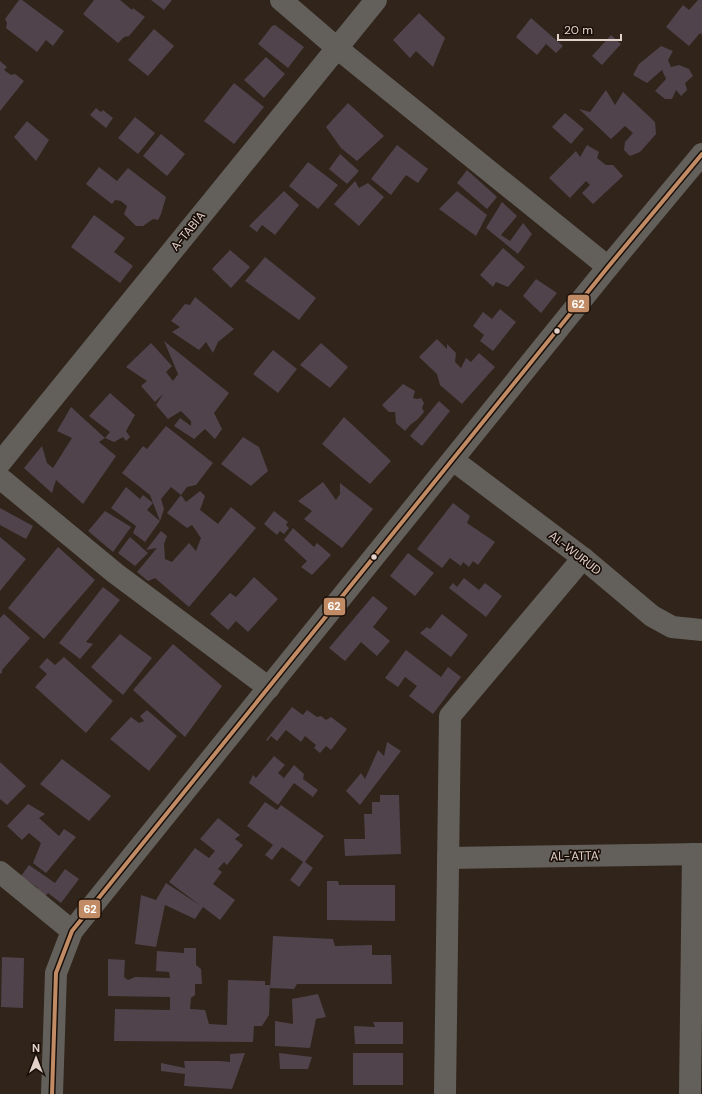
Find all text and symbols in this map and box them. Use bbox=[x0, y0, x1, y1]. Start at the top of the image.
scale bar bbox=[558, 16, 621, 42]
text: 20 m bbox=[564, 22, 593, 38]
street label: A-TABI'A bbox=[167, 208, 209, 254]
line badge: 62 bbox=[567, 294, 590, 313]
text: 62 bbox=[571, 297, 585, 311]
unlabelled marker bbox=[552, 326, 562, 336]
street label: AL-WURUD bbox=[546, 528, 604, 578]
unlabelled marker bbox=[369, 552, 379, 562]
line badge: 62 bbox=[323, 597, 346, 616]
text: 62 bbox=[327, 599, 341, 613]
street label: AL-'ATTA' bbox=[550, 848, 600, 864]
line badge: 62 bbox=[78, 899, 101, 919]
text: 62 bbox=[83, 902, 97, 916]
north arrow bbox=[16, 1038, 56, 1078]
text: N bbox=[32, 1041, 40, 1055]

